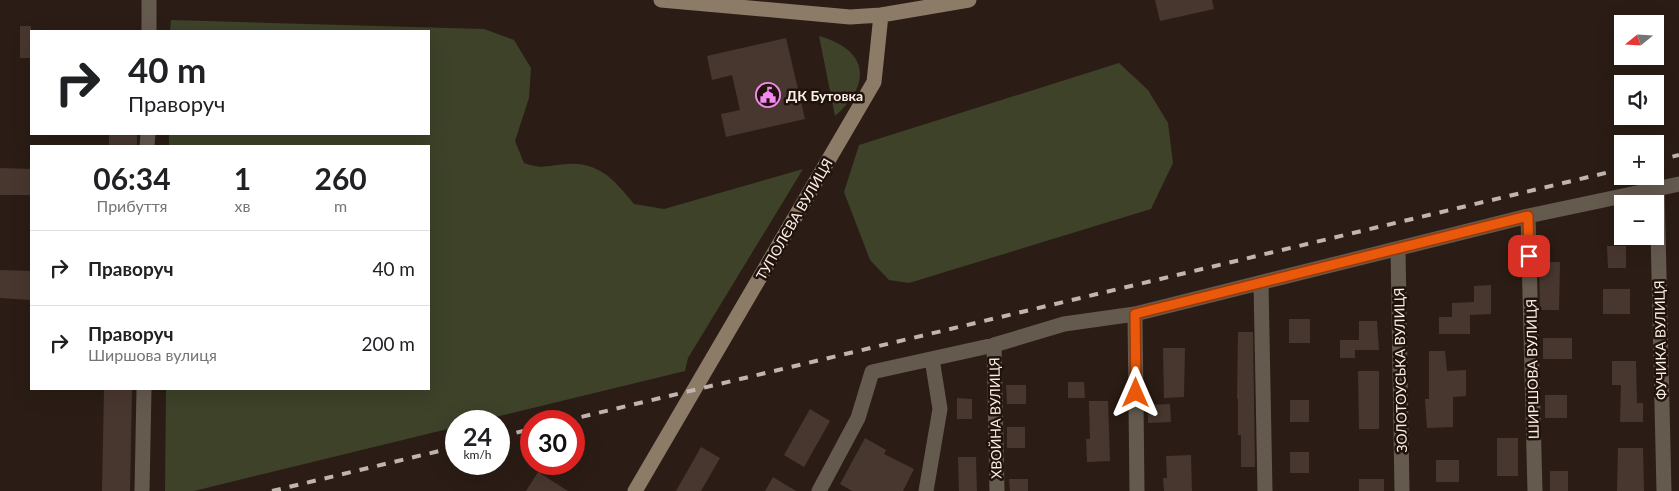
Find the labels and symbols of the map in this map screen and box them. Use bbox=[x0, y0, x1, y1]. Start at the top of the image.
north arrow bbox=[1614, 15, 1664, 65]
public building icon: ДК Бутовка bbox=[755, 82, 781, 108]
place label: ДК Бутовка bbox=[786, 87, 863, 104]
street label: ТУПОЛЄВА ВУЛИЦЯ bbox=[752, 155, 836, 283]
pin bbox=[1508, 235, 1550, 277]
street label: ФУЧИКА ВУЛИЦЯ bbox=[1650, 280, 1670, 400]
street label: ЗОЛОТОУСЬКА ВУЛИЦЯ bbox=[1390, 287, 1410, 453]
street label: ШИРШОВА ВУЛИЦЯ bbox=[1522, 299, 1542, 439]
street label: ХВОЙНА ВУЛИЦЯ bbox=[985, 357, 1005, 479]
position arrow bbox=[1109, 366, 1161, 418]
speed limit sign: 30 bbox=[520, 410, 585, 475]

